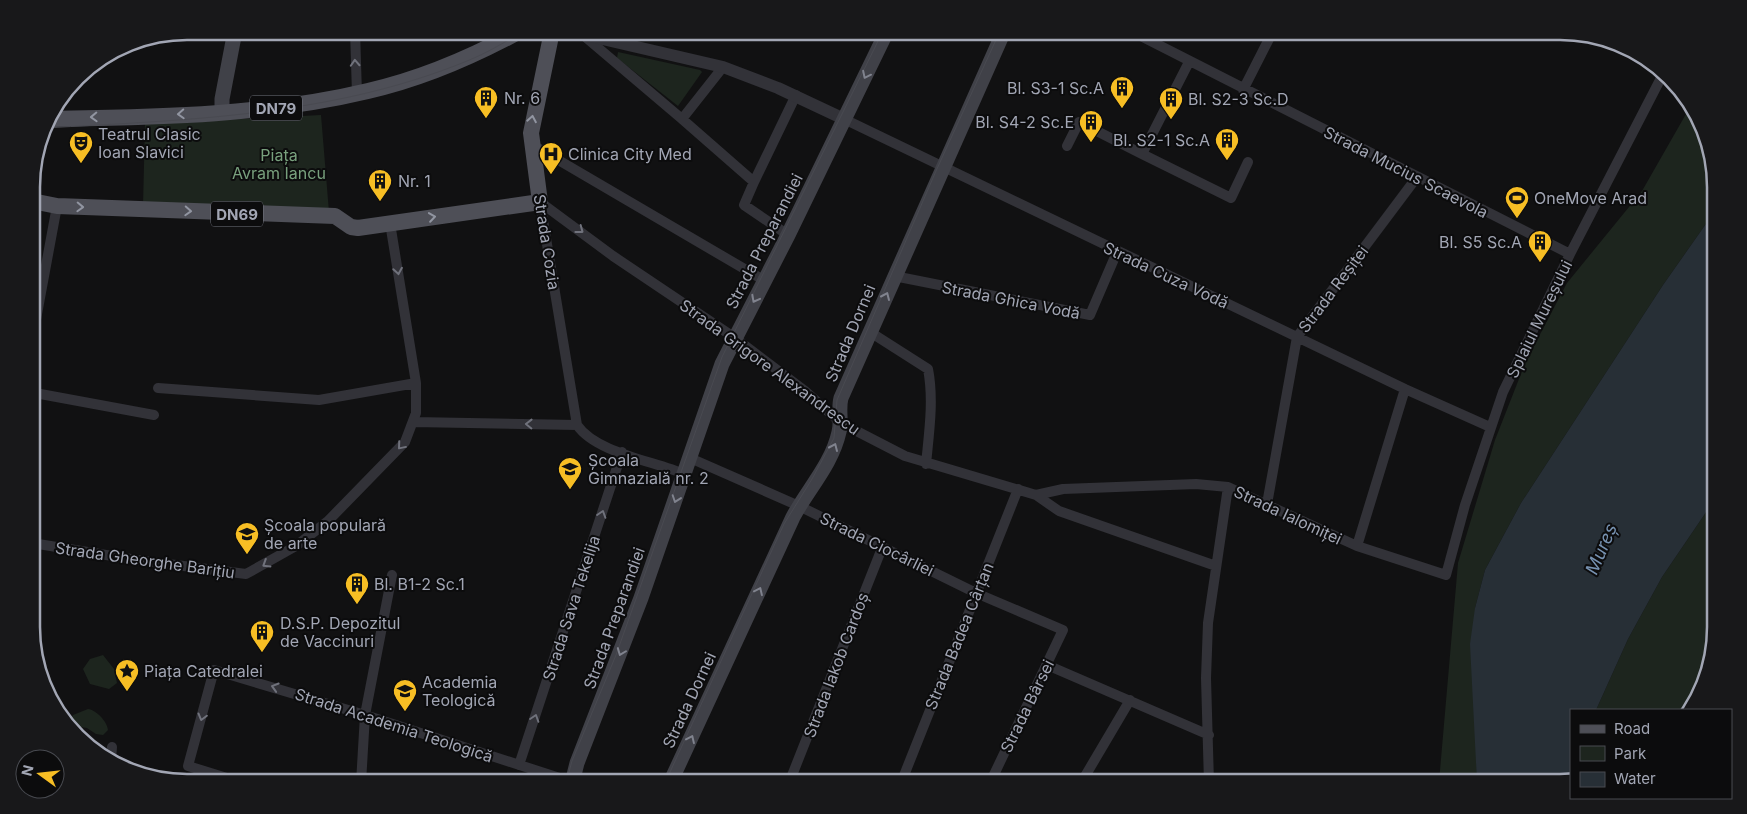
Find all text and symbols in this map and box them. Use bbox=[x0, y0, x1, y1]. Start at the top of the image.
one-way arrow bbox=[350, 58, 361, 66]
one-way arrow bbox=[861, 70, 872, 79]
building icon: Bl. S3-1 Sc.A bbox=[1109, 75, 1135, 109]
place label: Bl. S3-1 Sc.A bbox=[1007, 78, 1104, 98]
building icon: Nr. 6 bbox=[473, 85, 499, 119]
building icon: Bl. S2-3 Sc.D bbox=[1158, 86, 1184, 120]
place label: Nr. 6 bbox=[504, 88, 540, 108]
place label: Bl. S2-3 Sc.D bbox=[1188, 89, 1289, 109]
road number: DN79 bbox=[250, 96, 302, 120]
one-way arrow bbox=[177, 108, 185, 119]
building icon: Bl. S4-2 Sc.E bbox=[1078, 109, 1104, 143]
one-way arrow bbox=[90, 112, 98, 123]
place label: Bl. S4-2 Sc.E bbox=[975, 112, 1074, 132]
one-way arrow bbox=[527, 115, 537, 124]
street label: Strada Mucius Scaevola bbox=[1320, 122, 1492, 222]
place label: Teatrul Clasic Ioan Slavici bbox=[98, 124, 201, 162]
building icon: Bl. S2-1 Sc.A bbox=[1214, 127, 1240, 161]
theatre icon: Teatrul Clasic Ioan Slavici bbox=[68, 130, 94, 164]
place label: Bl. S2-1 Sc.A bbox=[1113, 130, 1210, 150]
hospital icon: Clinica City Med bbox=[538, 141, 564, 175]
place label: Clinica City Med bbox=[568, 144, 692, 164]
park label: Piața Avram Iancu bbox=[232, 145, 326, 183]
building icon: Nr. 1 bbox=[367, 168, 393, 202]
street label: Strada Preparandiei bbox=[721, 170, 807, 312]
place label: Nr. 1 bbox=[398, 171, 431, 191]
sports icon: OneMove Arad bbox=[1504, 185, 1530, 219]
place label: OneMove Arad bbox=[1534, 188, 1647, 208]
street label: Strada Cozia bbox=[530, 193, 564, 291]
one-way arrow bbox=[76, 201, 84, 212]
road number: DN69 bbox=[211, 202, 263, 226]
one-way arrow bbox=[184, 206, 192, 217]
one-way arrow bbox=[428, 212, 436, 223]
one-way arrow bbox=[574, 225, 583, 233]
building icon: Bl. S5 Sc.A bbox=[1527, 229, 1553, 263]
place label: Bl. S5 Sc.A bbox=[1439, 232, 1522, 252]
street label: Strada Cuza Vodă bbox=[1100, 237, 1232, 313]
street label: Strada Reșiței bbox=[1294, 242, 1372, 336]
street label: Splaiul Mureșului bbox=[1502, 257, 1576, 381]
one-way arrow bbox=[392, 267, 403, 275]
street label: Strada Ghica Vodă bbox=[940, 277, 1082, 323]
street label: Strada Dornei bbox=[821, 281, 879, 385]
one-way arrow bbox=[879, 292, 890, 301]
one-way arrow bbox=[751, 294, 761, 303]
street label: Strada Grigore Alexandrescu bbox=[676, 295, 864, 439]
one-way arrow bbox=[524, 419, 532, 429]
one-way arrow bbox=[398, 440, 407, 449]
one-way arrow bbox=[827, 443, 838, 452]
place label: Școala Gimnazială nr. 2 bbox=[588, 450, 709, 488]
school or university icon: Școala Gimnazială nr. 2 bbox=[557, 456, 583, 490]
street label: Strada Ialomiței bbox=[1231, 481, 1345, 549]
one-way arrow bbox=[671, 494, 681, 502]
street label: Strada Ciocârliei bbox=[817, 508, 937, 580]
one-way arrow bbox=[596, 510, 606, 519]
place label: Școala populară de arte bbox=[264, 515, 386, 553]
water label: Mureș bbox=[1581, 520, 1622, 578]
school or university icon: Școala populară de arte bbox=[234, 521, 260, 555]
street label: Strada Sava Tekelija bbox=[538, 533, 604, 683]
street label: Strada Gheorghe Barițiu bbox=[54, 537, 236, 583]
street label: Strada Preparandiei bbox=[579, 544, 649, 692]
one-way arrow bbox=[263, 557, 272, 567]
street label: Strada Badea Cârțan bbox=[920, 560, 998, 712]
building icon: Bl. B1-2 Sc.1 bbox=[344, 571, 370, 605]
place label: Bl. B1-2 Sc.1 bbox=[374, 574, 465, 594]
one-way arrow bbox=[752, 587, 763, 596]
street label: Strada Iakob Cardoș bbox=[799, 590, 873, 740]
place label: D.S.P. Depozitul de Vaccinuri bbox=[280, 613, 400, 651]
building icon: D.S.P. Depozitul de Vaccinuri bbox=[249, 619, 275, 653]
one-way arrow bbox=[617, 647, 627, 656]
street label: Strada Dornei bbox=[658, 649, 720, 751]
street label: Strada Bârsei bbox=[996, 656, 1058, 756]
place icon: Piața Catedralei bbox=[114, 658, 140, 692]
place label: Piața Catedralei bbox=[144, 661, 263, 681]
place label: Academia Teologică bbox=[422, 672, 497, 710]
school or university icon: Academia Teologică bbox=[392, 678, 418, 712]
one-way arrow bbox=[272, 683, 280, 693]
street label: Strada Academia Teologică bbox=[292, 683, 496, 767]
legend bbox=[1570, 709, 1732, 799]
one-way arrow bbox=[197, 712, 207, 721]
one-way arrow bbox=[529, 715, 539, 723]
text: Road bbox=[1614, 719, 1650, 738]
one-way arrow bbox=[684, 735, 694, 744]
text: Park bbox=[1614, 744, 1647, 763]
north arrow bbox=[15, 749, 65, 799]
text: N bbox=[17, 763, 37, 778]
text: Water bbox=[1614, 769, 1656, 788]

